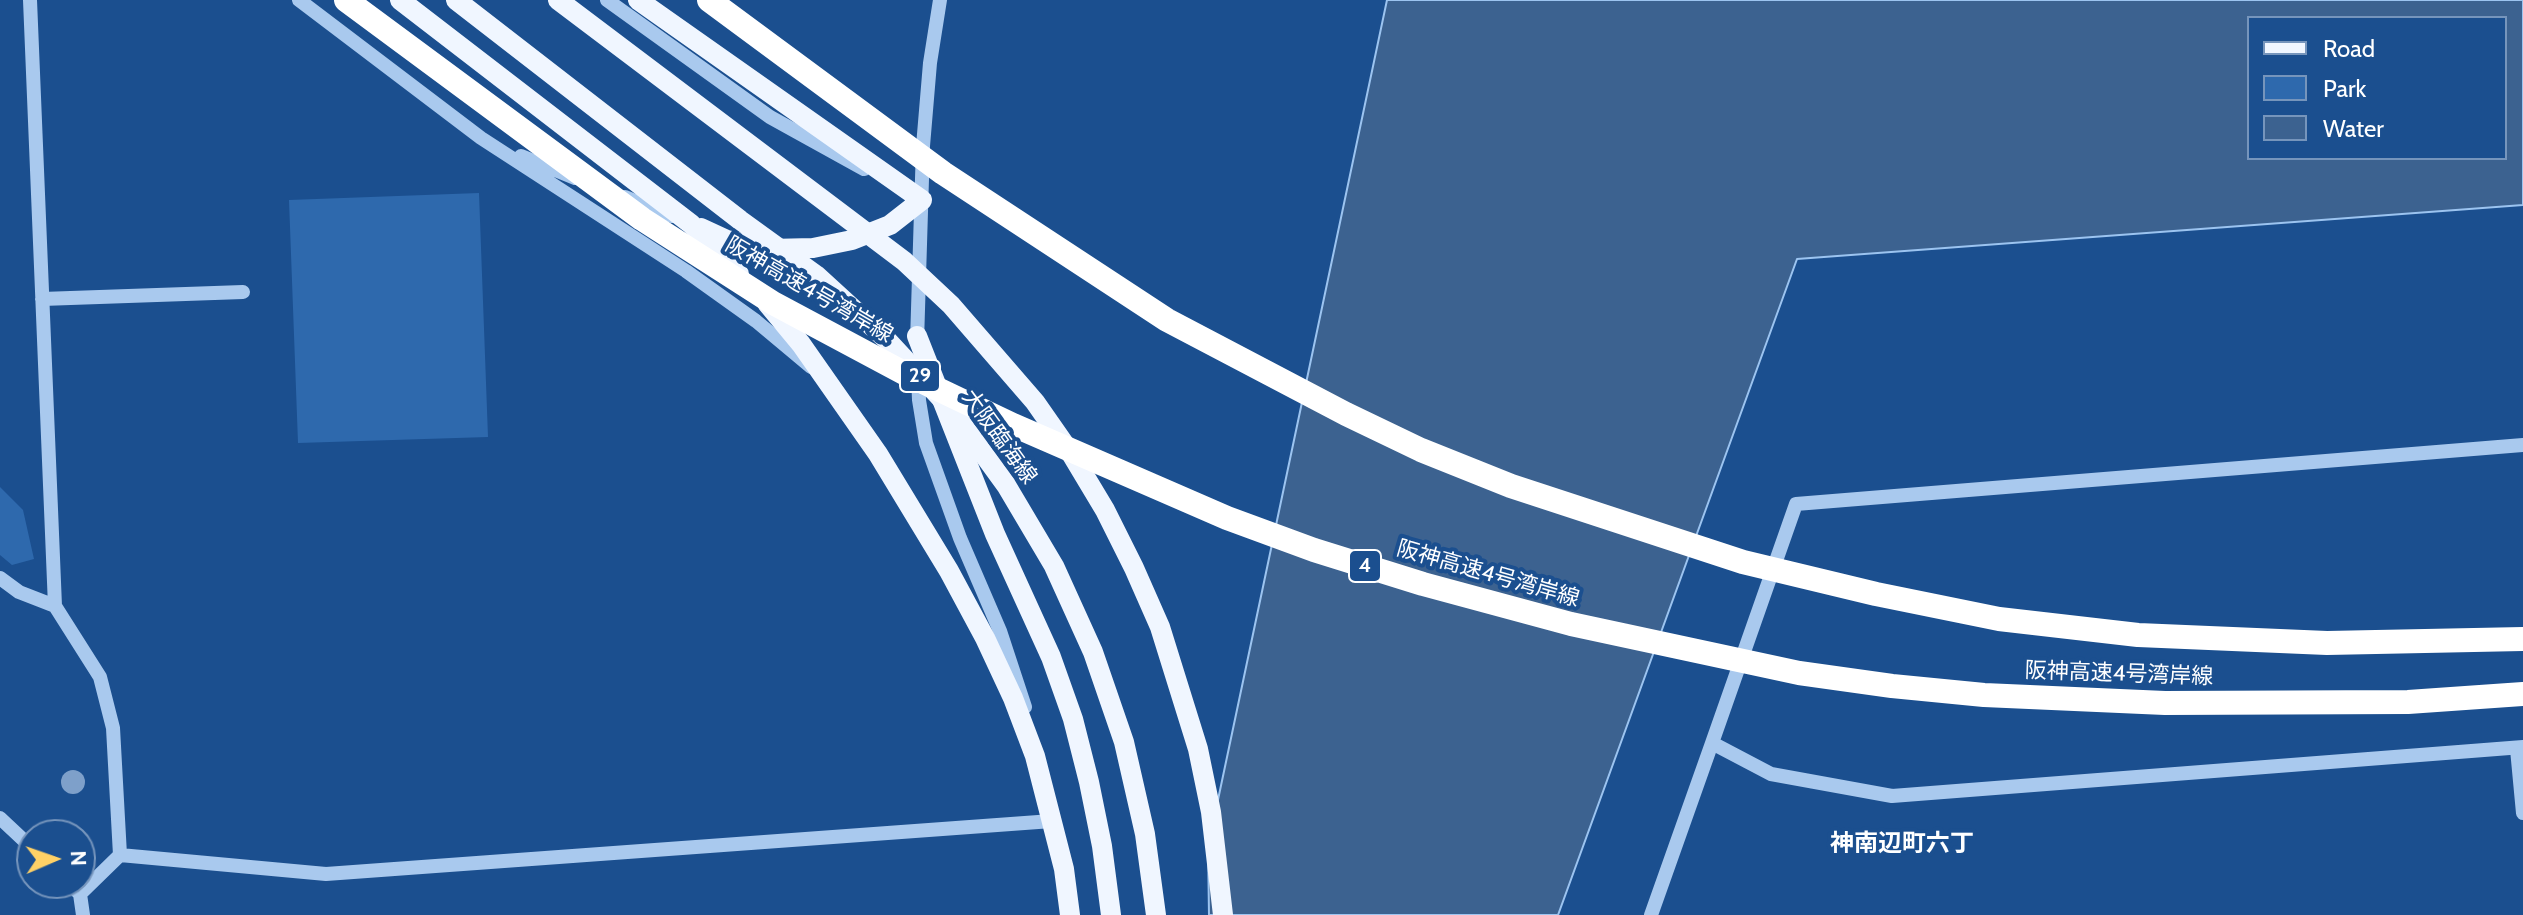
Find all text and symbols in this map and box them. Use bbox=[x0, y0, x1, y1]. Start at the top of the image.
legend bbox=[2247, 16, 2507, 160]
text: Road bbox=[2323, 34, 2375, 63]
text: Park bbox=[2323, 74, 2366, 103]
text: Water bbox=[2323, 114, 2384, 143]
street label: 阪神高速4号湾岸線 bbox=[721, 231, 897, 349]
road number: 29 bbox=[900, 360, 940, 392]
street label: 大阪臨海線 bbox=[956, 385, 1042, 489]
street label: 阪神高速4号湾岸線 bbox=[1394, 535, 1582, 613]
road number: 4 bbox=[1349, 550, 1381, 582]
street label: 阪神高速4号湾岸線 bbox=[2024, 658, 2214, 690]
north arrow bbox=[16, 819, 96, 899]
district label: 神南辺町六丁 bbox=[1830, 830, 1974, 858]
text: N bbox=[65, 850, 92, 866]

